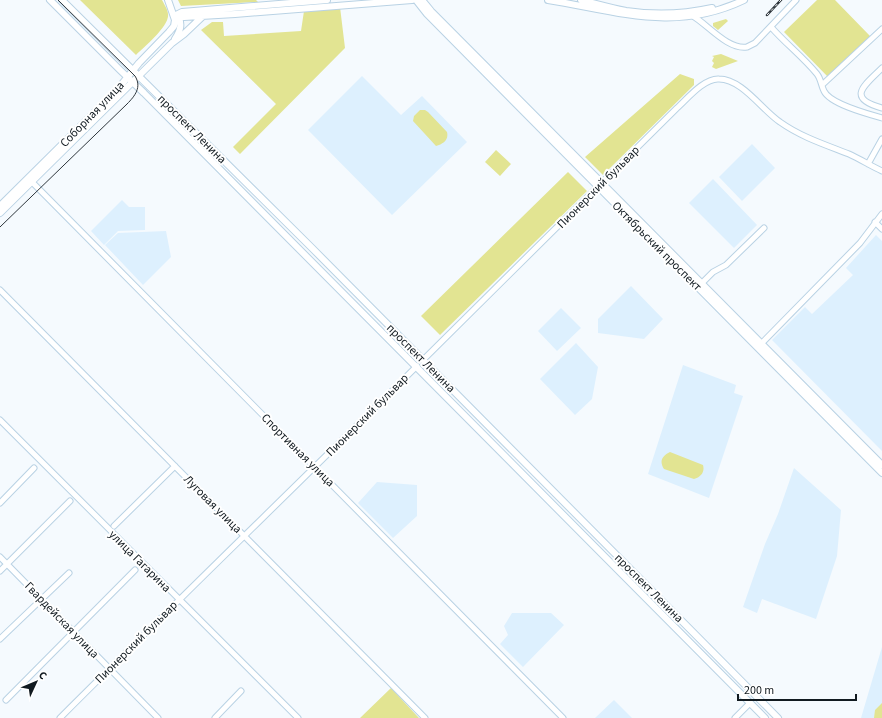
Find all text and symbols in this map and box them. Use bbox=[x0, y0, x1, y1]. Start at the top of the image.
street label: Соборная улица bbox=[56, 78, 128, 151]
street label: проспект Ленина bbox=[153, 91, 230, 168]
street label: Пионерский бульвар bbox=[553, 142, 644, 233]
street label: Октябрьский проспект bbox=[608, 198, 706, 295]
street label: проспект Ленина bbox=[382, 320, 459, 397]
street label: Пионерский бульвар bbox=[322, 370, 413, 461]
street label: Спортивная улица bbox=[257, 410, 338, 491]
street label: Луговая улица bbox=[180, 471, 246, 537]
street label: улица Гагарина bbox=[105, 527, 174, 596]
street label: проспект Ленина bbox=[610, 550, 687, 627]
street label: Гвардейская улица bbox=[21, 578, 103, 662]
street label: Пионерский бульвар bbox=[91, 597, 182, 688]
north arrow bbox=[16, 662, 56, 702]
text: С bbox=[35, 668, 51, 683]
scale bar bbox=[738, 676, 856, 702]
text: 200 m bbox=[744, 682, 774, 699]

